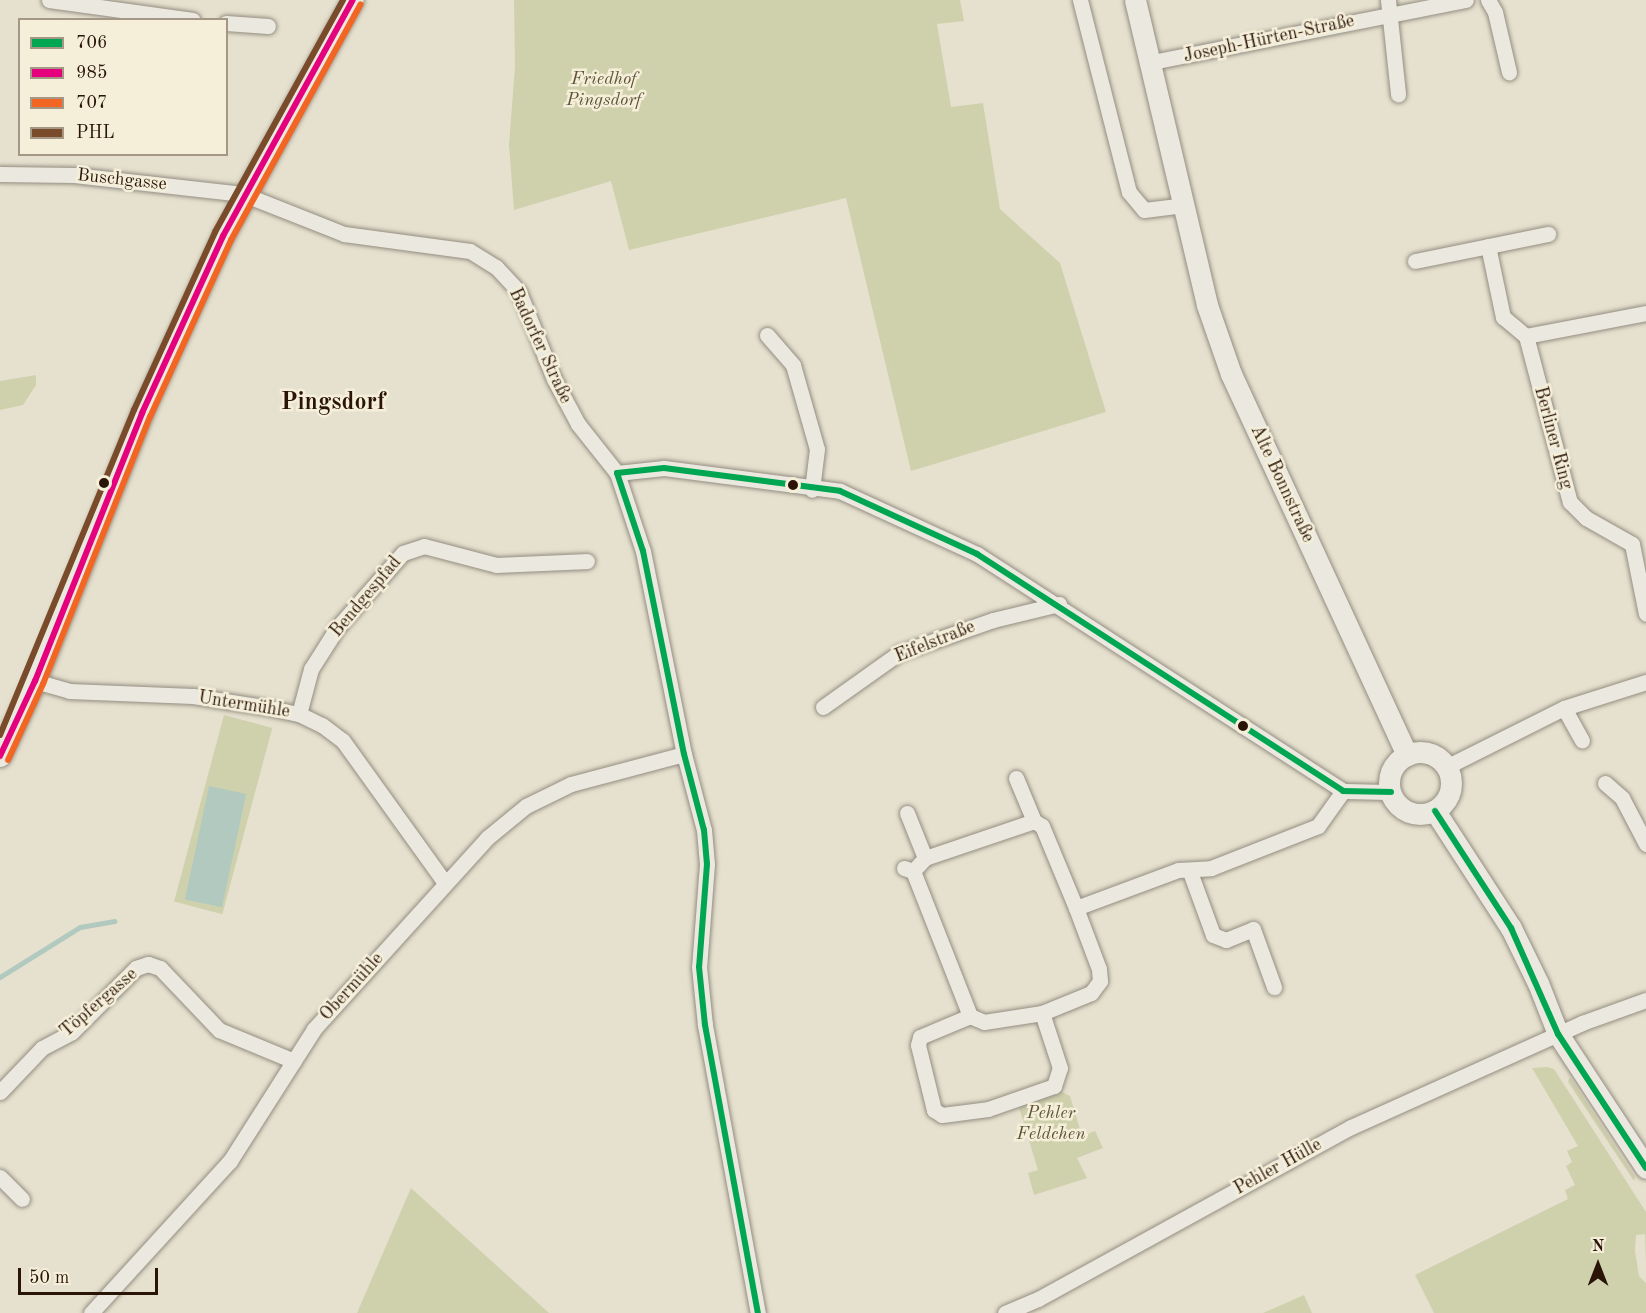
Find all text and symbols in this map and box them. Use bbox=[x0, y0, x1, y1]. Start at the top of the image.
street label: Joseph-Hürten-Straße bbox=[1182, 10, 1356, 68]
legend bbox=[18, 18, 228, 156]
text: 706 bbox=[76, 34, 107, 52]
text: 985 bbox=[76, 64, 107, 82]
park label: Friedhof Pingsdorf bbox=[566, 69, 642, 112]
text: 707 bbox=[76, 94, 107, 112]
text: PHL bbox=[76, 124, 114, 142]
street label: Buschgasse bbox=[76, 165, 168, 195]
street label: Badorfer Straße bbox=[504, 285, 576, 407]
street label: Berliner Ring bbox=[1529, 384, 1577, 492]
district label: Pingsdorf bbox=[281, 390, 385, 418]
street label: Alte Bonnstraße bbox=[1245, 422, 1319, 546]
unlabelled marker bbox=[98, 477, 110, 489]
unlabelled marker bbox=[787, 479, 799, 491]
street label: Bendgespfad bbox=[326, 552, 406, 642]
street label: Eifelstraße bbox=[892, 616, 978, 668]
street label: Untermühle bbox=[197, 687, 291, 723]
unlabelled marker bbox=[1237, 720, 1249, 732]
street label: Obermühle bbox=[316, 948, 388, 1026]
street label: Töpfergasse bbox=[56, 964, 142, 1042]
park label: Pehler Feldchen bbox=[1017, 1103, 1085, 1146]
street label: Pehler Hülle bbox=[1230, 1134, 1326, 1200]
north arrow bbox=[1568, 1235, 1628, 1295]
text: N bbox=[1592, 1239, 1604, 1255]
scale bar bbox=[21, 1256, 160, 1294]
text: 50 m bbox=[29, 1269, 69, 1287]

